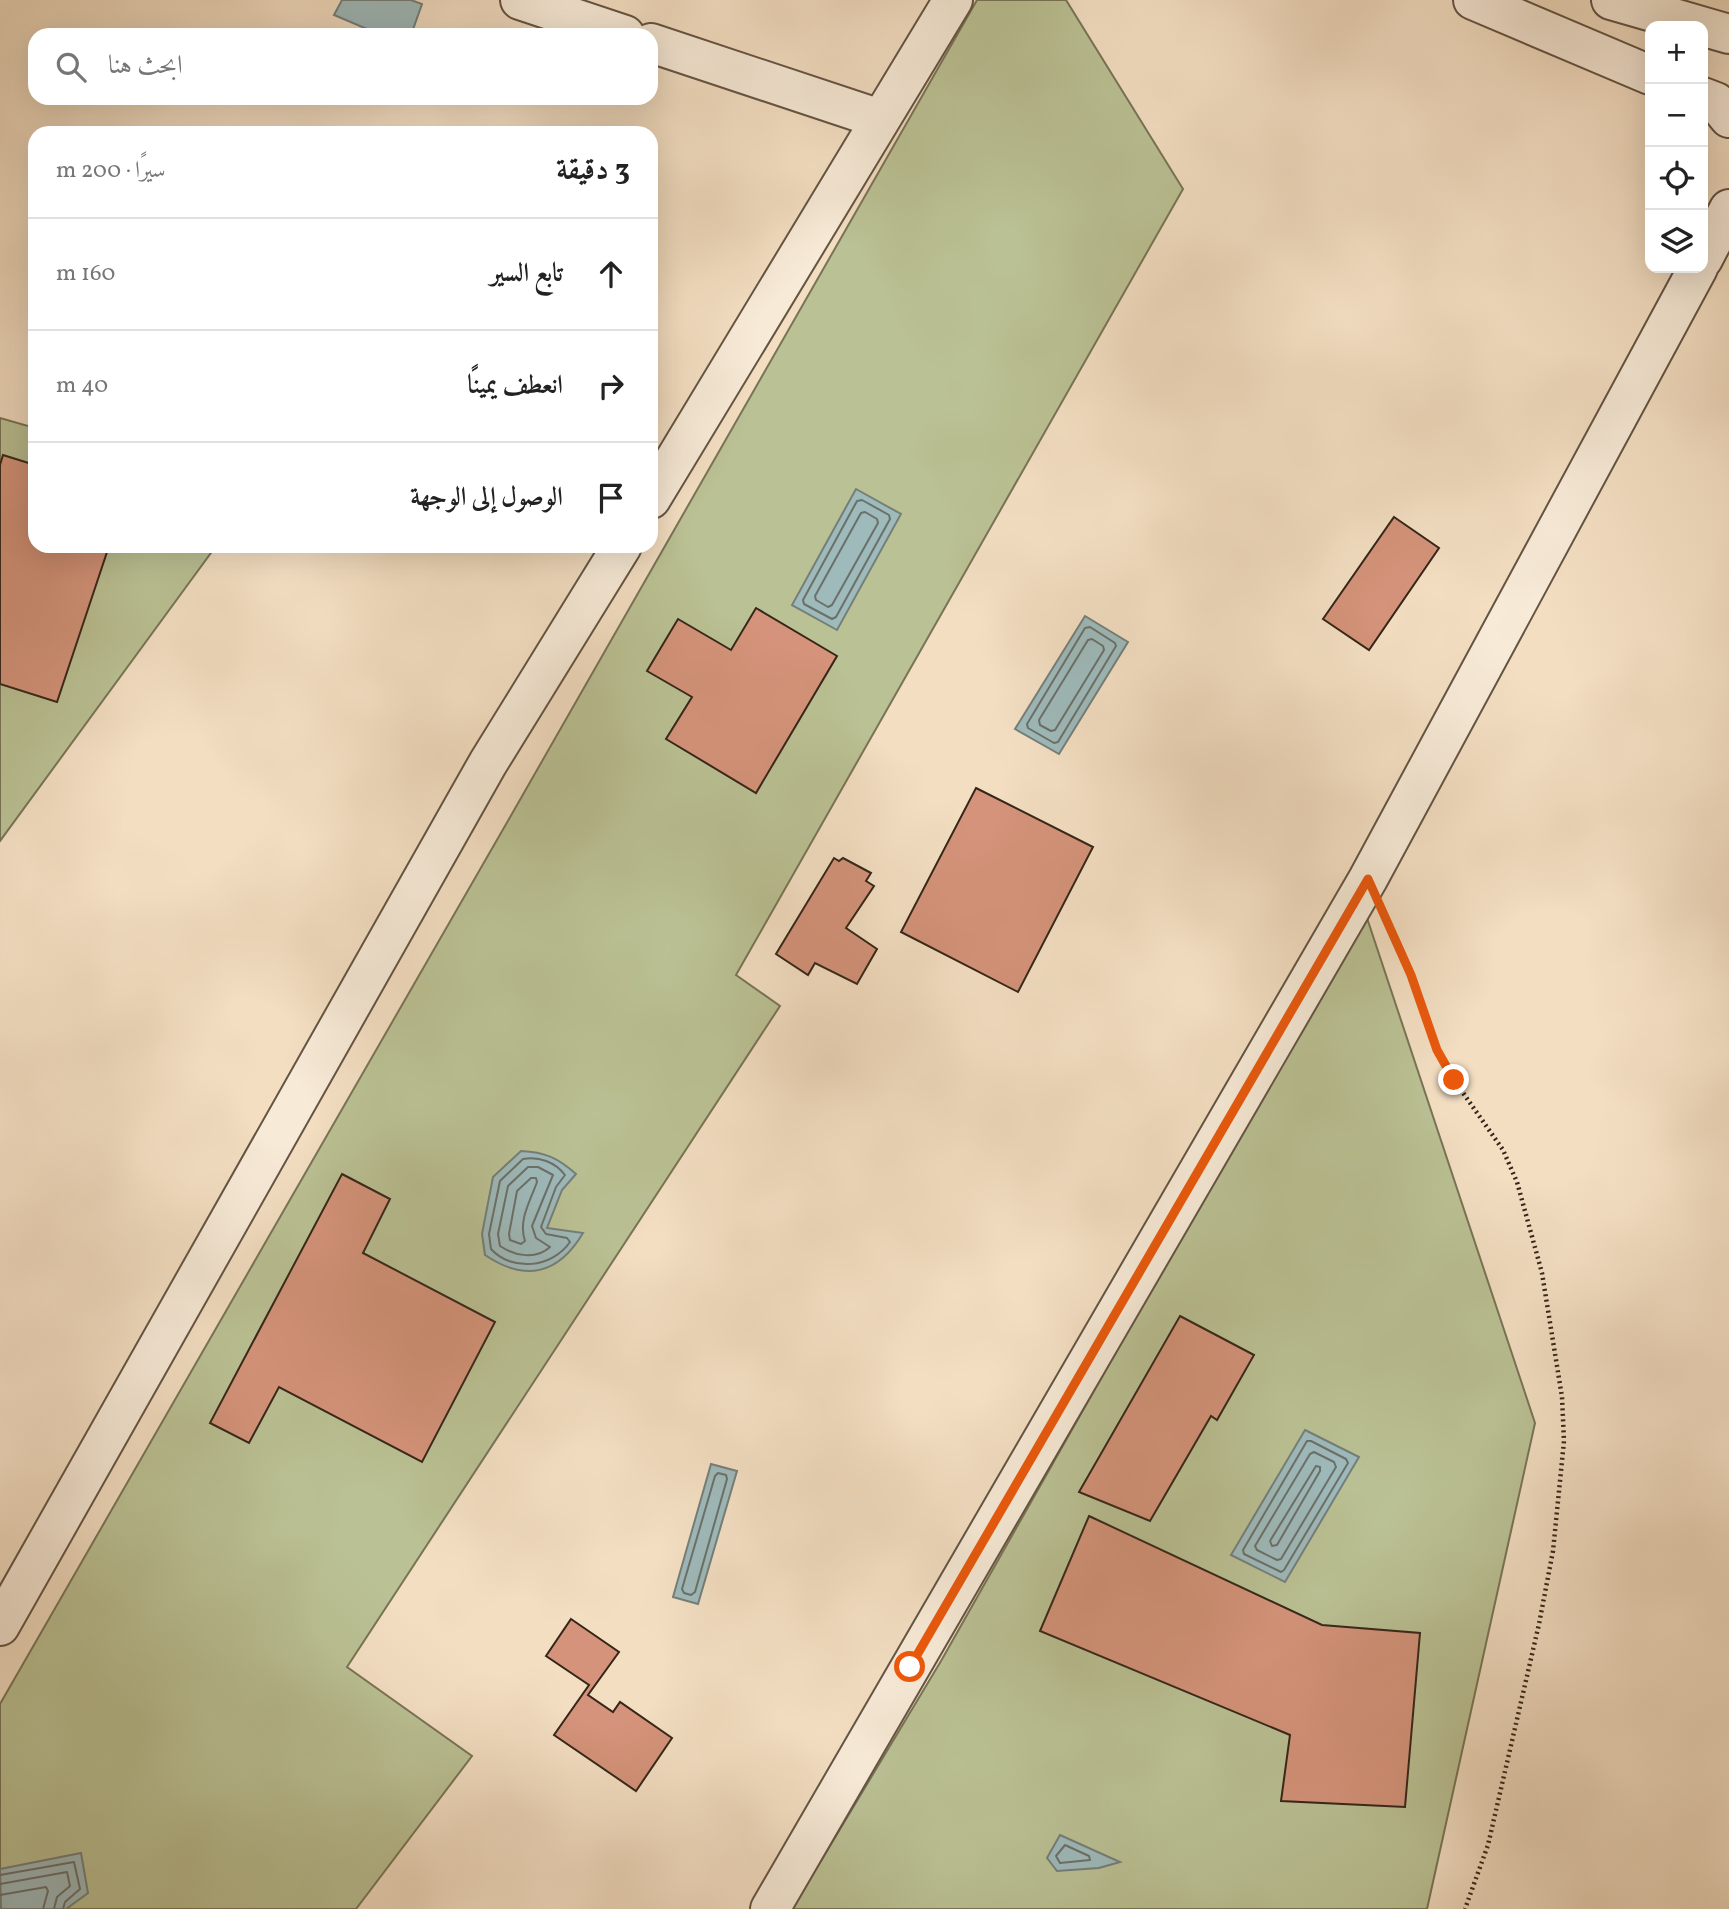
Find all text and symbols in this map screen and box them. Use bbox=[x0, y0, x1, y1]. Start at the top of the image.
map controls bbox=[1645, 21, 1708, 273]
button: + bbox=[1645, 21, 1708, 84]
search box bbox=[28, 28, 658, 105]
icon: search bbox=[52, 48, 90, 86]
text: ابحث هنا bbox=[108, 48, 183, 84]
button: − bbox=[1645, 84, 1708, 147]
button: locate bbox=[1645, 147, 1708, 210]
text: 3 دقيقة bbox=[556, 150, 630, 192]
text: سيرًا · 200 m bbox=[56, 155, 166, 187]
button: layers bbox=[1645, 210, 1708, 273]
icon: ahead bbox=[592, 255, 630, 293]
text: تابع السير bbox=[490, 256, 563, 292]
text: 160 m bbox=[56, 258, 115, 290]
icon: right bbox=[592, 367, 630, 405]
text: انعطف يمينًا bbox=[467, 368, 563, 404]
text: 40 m bbox=[56, 370, 108, 402]
icon: arrive bbox=[592, 479, 630, 517]
text: الوصول إلى الوجهة bbox=[410, 480, 563, 516]
route end bbox=[1438, 1064, 1469, 1095]
route start bbox=[894, 1651, 925, 1682]

